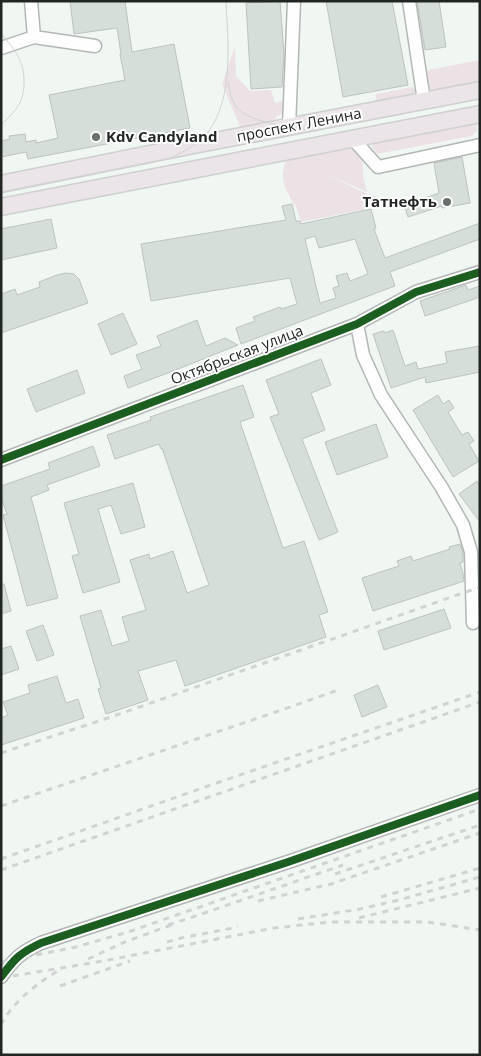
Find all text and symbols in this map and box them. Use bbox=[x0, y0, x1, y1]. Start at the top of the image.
street label: проспект Ленина bbox=[235, 102, 363, 146]
place label: Kdv Candyland bbox=[106, 126, 217, 146]
marker: Kdv Candyland bbox=[90, 131, 102, 143]
place label: Татнефть bbox=[362, 191, 437, 211]
marker: Татнефть bbox=[441, 196, 453, 208]
street label: Октябрьская улица bbox=[167, 320, 306, 389]

